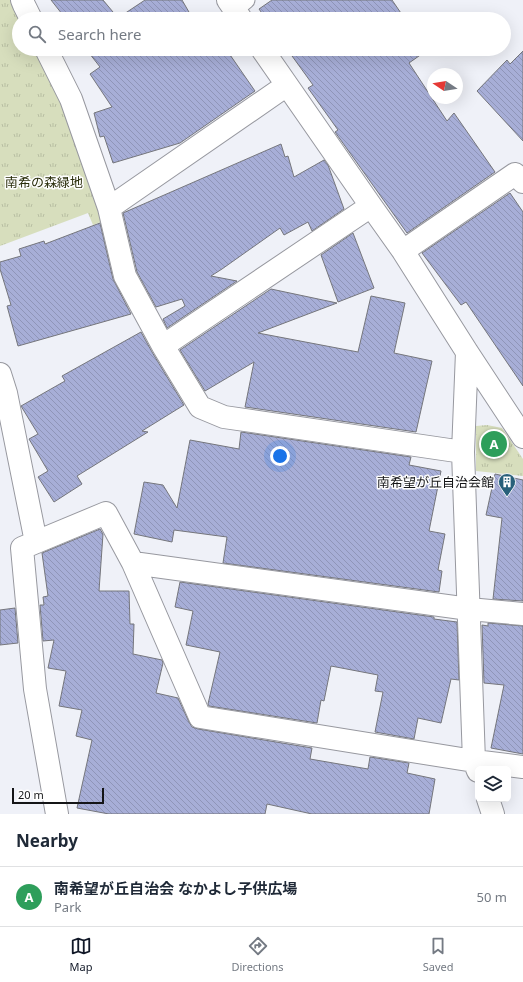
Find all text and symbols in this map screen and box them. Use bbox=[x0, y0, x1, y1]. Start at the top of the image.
search box bbox=[12, 12, 511, 56]
icon: search bbox=[26, 23, 48, 45]
text: Search here bbox=[58, 24, 141, 44]
north arrow bbox=[427, 68, 463, 104]
park label: 南希の森緑地 bbox=[5, 173, 83, 191]
pin: A bbox=[481, 429, 507, 459]
your location bbox=[270, 446, 290, 466]
building icon: 南希望が丘自治会館 bbox=[497, 472, 517, 497]
place label: 南希望が丘自治会館 bbox=[377, 473, 494, 491]
map controls bbox=[475, 766, 511, 802]
button: layers bbox=[475, 766, 511, 802]
scale bar bbox=[12, 786, 104, 805]
text: 20 m bbox=[18, 787, 44, 802]
text: Nearby bbox=[16, 829, 78, 852]
text: 南希望が丘自治会 なかよし子供広場 bbox=[54, 878, 297, 898]
text: A bbox=[25, 888, 34, 906]
text: 50 m bbox=[477, 888, 507, 906]
text: Park bbox=[54, 898, 81, 916]
tab: Map bbox=[70, 935, 92, 974]
tab: Directions bbox=[231, 935, 284, 974]
tab: Saved bbox=[423, 935, 453, 974]

